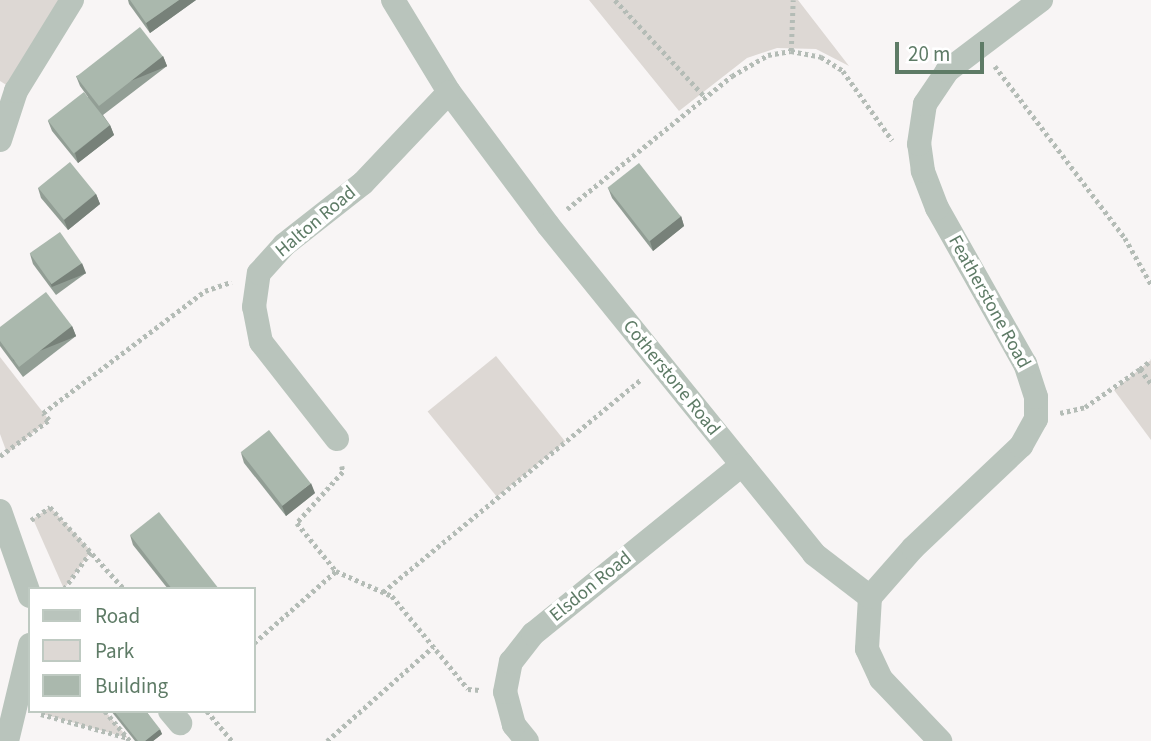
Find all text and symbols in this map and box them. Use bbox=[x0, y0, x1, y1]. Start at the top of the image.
scale bar bbox=[899, 28, 988, 72]
text: 20 m bbox=[908, 39, 950, 69]
street label: Halton Road bbox=[271, 182, 361, 262]
street label: Featherstone Road bbox=[943, 231, 1035, 373]
street label: Cotherstone Road bbox=[617, 316, 725, 440]
street label: Elsdon Road bbox=[545, 547, 637, 627]
legend bbox=[28, 587, 256, 713]
text: Road bbox=[95, 601, 140, 631]
text: Park bbox=[95, 636, 134, 666]
text: Building bbox=[95, 671, 168, 701]

